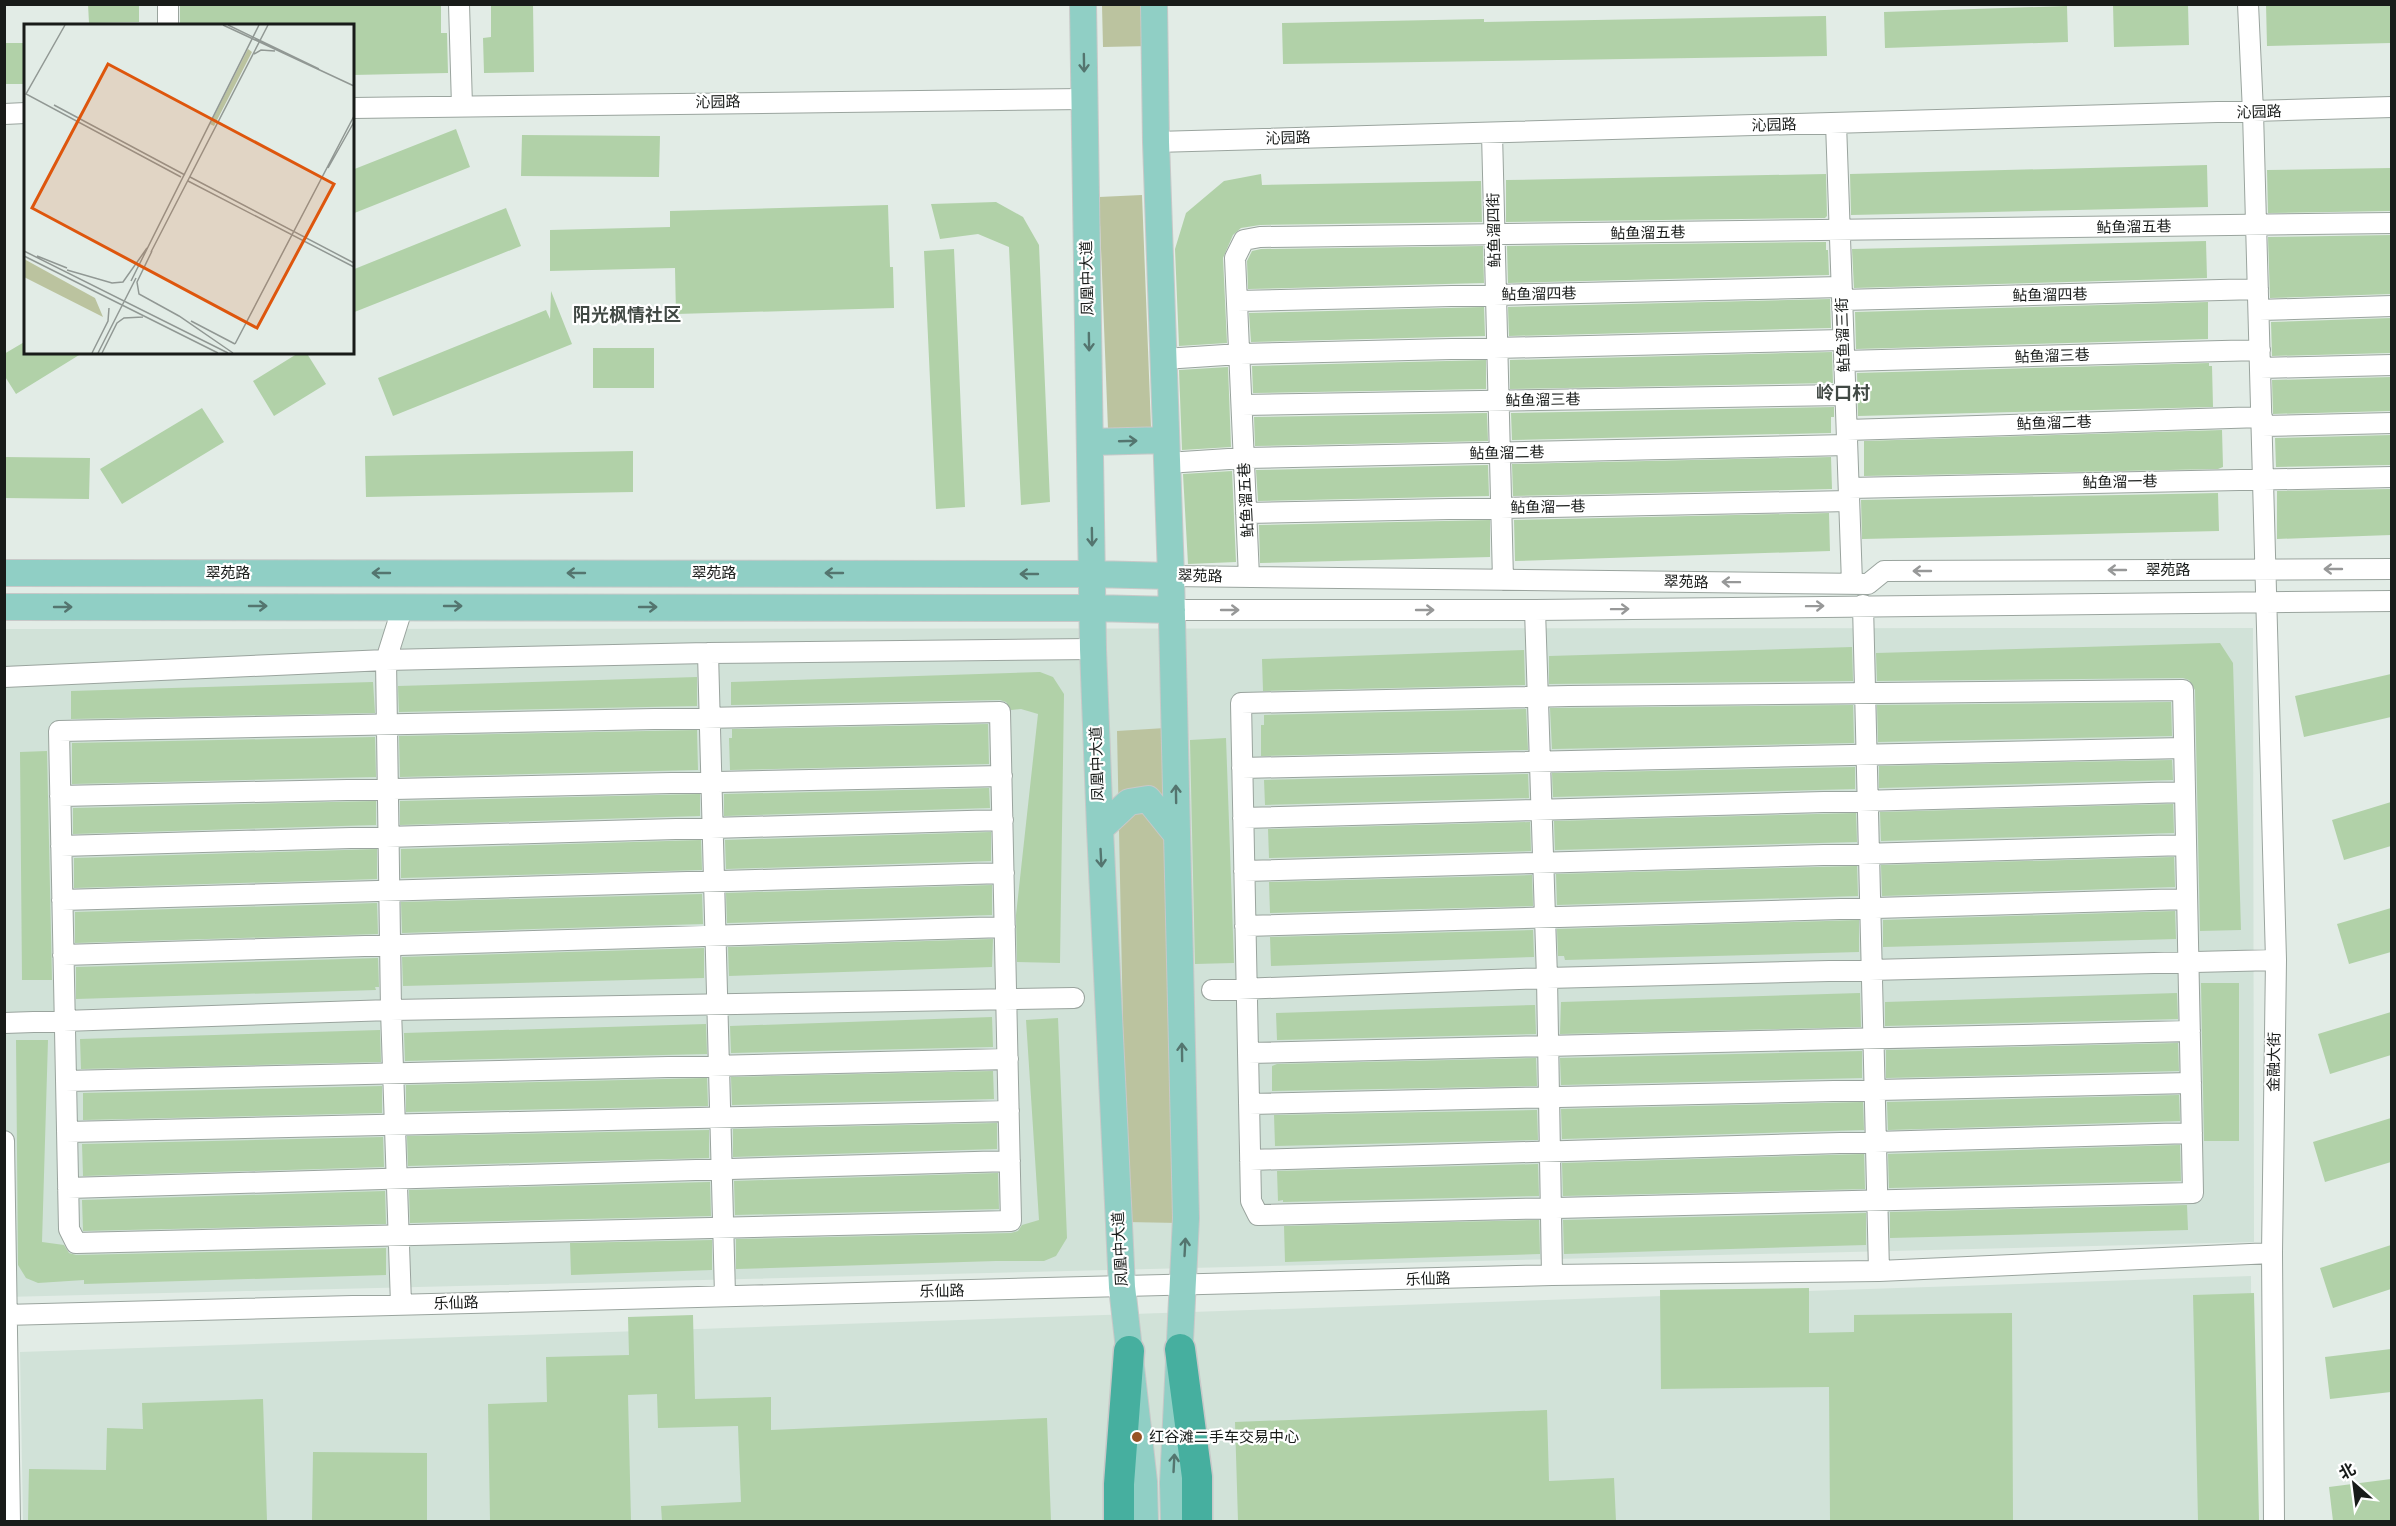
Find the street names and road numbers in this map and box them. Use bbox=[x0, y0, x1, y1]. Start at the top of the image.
street label: 沁园路 bbox=[695, 92, 741, 111]
street label: 沁园路 bbox=[2236, 101, 2282, 122]
street label: 沁园路 bbox=[1751, 114, 1797, 135]
street label: 沁园路 bbox=[1265, 127, 1311, 148]
street label: 鲇鱼溜四街 bbox=[1483, 192, 1504, 268]
street label: 鲇鱼溜五巷 bbox=[2096, 216, 2172, 237]
street label: 鲇鱼溜五巷 bbox=[1610, 222, 1686, 243]
street label: 凤凰中大道 bbox=[1076, 240, 1097, 316]
street label: 鲇鱼溜四巷 bbox=[1501, 283, 1577, 304]
street label: 鲇鱼溜四巷 bbox=[2012, 284, 2088, 305]
street label: 鲇鱼溜三街 bbox=[1832, 297, 1853, 373]
street label: 鲇鱼溜三巷 bbox=[2014, 345, 2090, 366]
street label: 鲇鱼溜三巷 bbox=[1505, 389, 1581, 410]
street label: 鲇鱼溜二巷 bbox=[2016, 412, 2092, 433]
street label: 鲇鱼溜二巷 bbox=[1469, 442, 1545, 463]
street label: 鲇鱼溜五巷 bbox=[1234, 462, 1257, 538]
street label: 鲇鱼溜一巷 bbox=[2082, 471, 2158, 492]
street label: 鲇鱼溜一巷 bbox=[1510, 496, 1586, 517]
street label: 翠苑路 bbox=[2145, 560, 2191, 579]
street label: 翠苑路 bbox=[205, 563, 251, 582]
street label: 翠苑路 bbox=[691, 563, 737, 582]
street label: 翠苑路 bbox=[1177, 566, 1223, 585]
street label: 翠苑路 bbox=[1663, 572, 1709, 591]
street label: 凤凰中大道 bbox=[1086, 726, 1107, 802]
street label: 金融大街 bbox=[2263, 1032, 2284, 1092]
street label: 凤凰中大道 bbox=[1108, 1211, 1131, 1287]
street label: 乐仙路 bbox=[1405, 1268, 1451, 1289]
street label: 乐仙路 bbox=[919, 1281, 965, 1300]
street label: 乐仙路 bbox=[433, 1292, 479, 1313]

